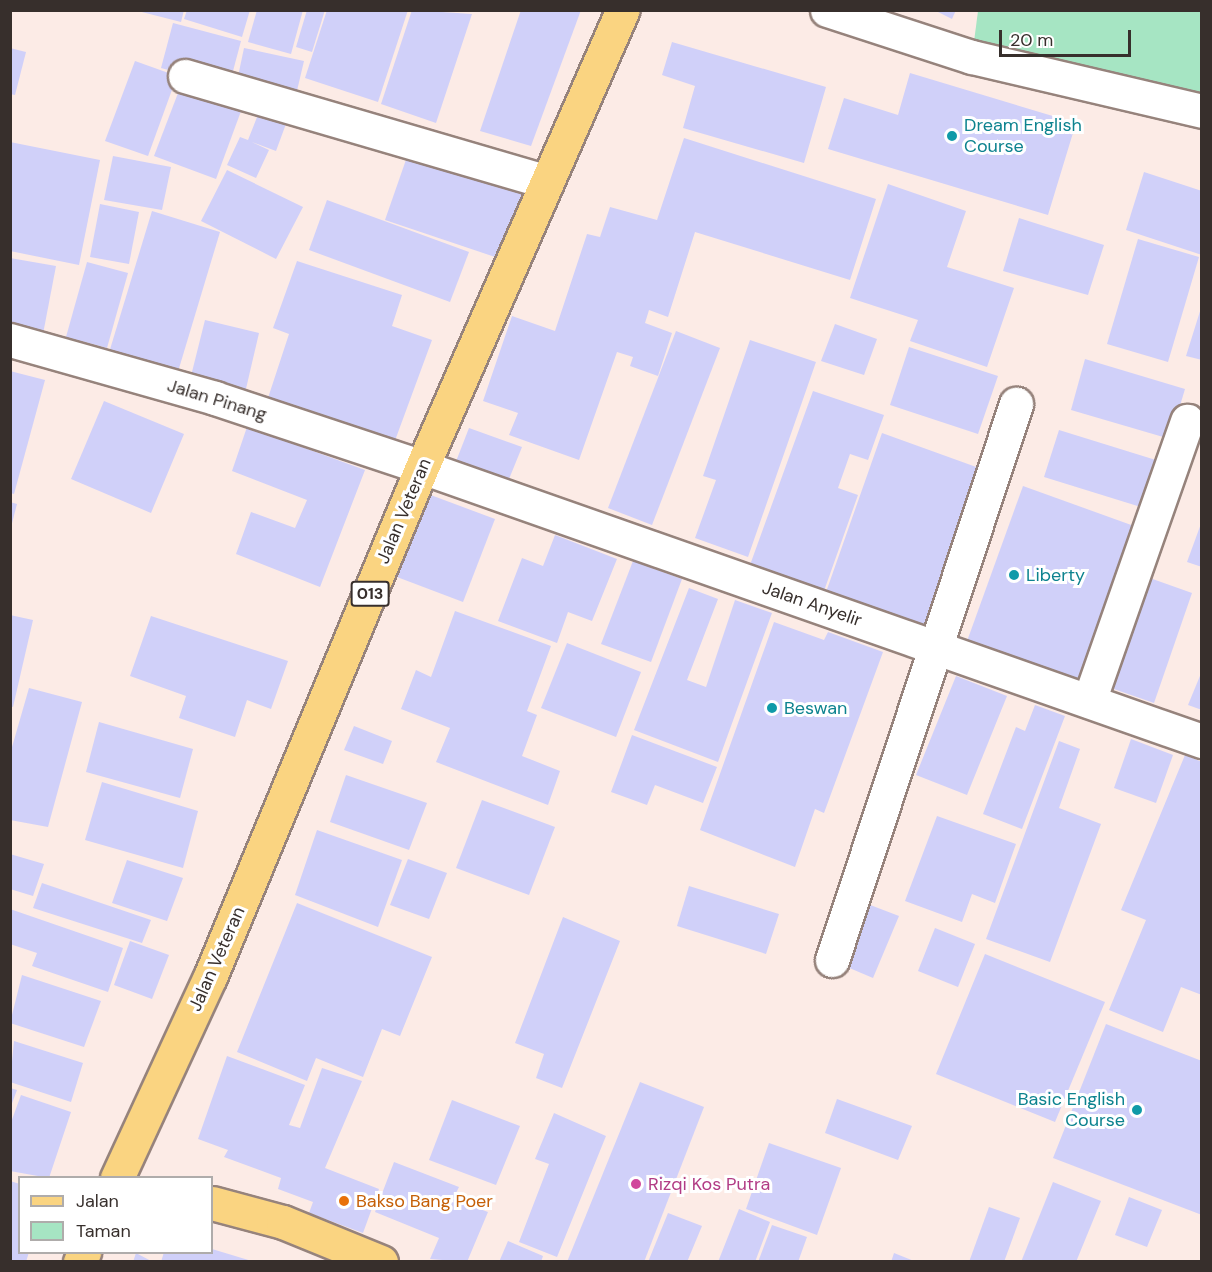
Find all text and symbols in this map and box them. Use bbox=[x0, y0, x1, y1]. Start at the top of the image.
scale bar bbox=[1002, 18, 1134, 56]
text: 20 m bbox=[1010, 28, 1053, 52]
place label: Dream English Course bbox=[964, 115, 1082, 158]
marker: Dream English Course bbox=[945, 129, 959, 143]
street label: Jalan Pinang bbox=[165, 375, 269, 425]
street label: Jalan Veteran bbox=[372, 455, 436, 567]
place label: Liberty bbox=[1026, 564, 1085, 586]
marker: Liberty bbox=[1007, 568, 1021, 582]
street label: Jalan Anyelir bbox=[759, 577, 865, 631]
road number: 013 bbox=[350, 581, 389, 607]
place label: Beswan bbox=[784, 697, 847, 719]
marker: Beswan bbox=[765, 701, 779, 715]
street label: Jalan Veteran bbox=[184, 903, 250, 1015]
place label: Basic English Course bbox=[1018, 1089, 1125, 1132]
marker: Basic English Course bbox=[1130, 1103, 1144, 1117]
place label: Rizqi Kos Putra bbox=[648, 1173, 770, 1195]
legend bbox=[18, 1176, 213, 1254]
marker: Rizqi Kos Putra bbox=[629, 1177, 643, 1191]
text: Jalan bbox=[76, 1189, 119, 1213]
place label: Bakso Bang Poer bbox=[356, 1190, 493, 1212]
marker: Bakso Bang Poer bbox=[337, 1194, 351, 1208]
text: Taman bbox=[76, 1219, 131, 1243]

